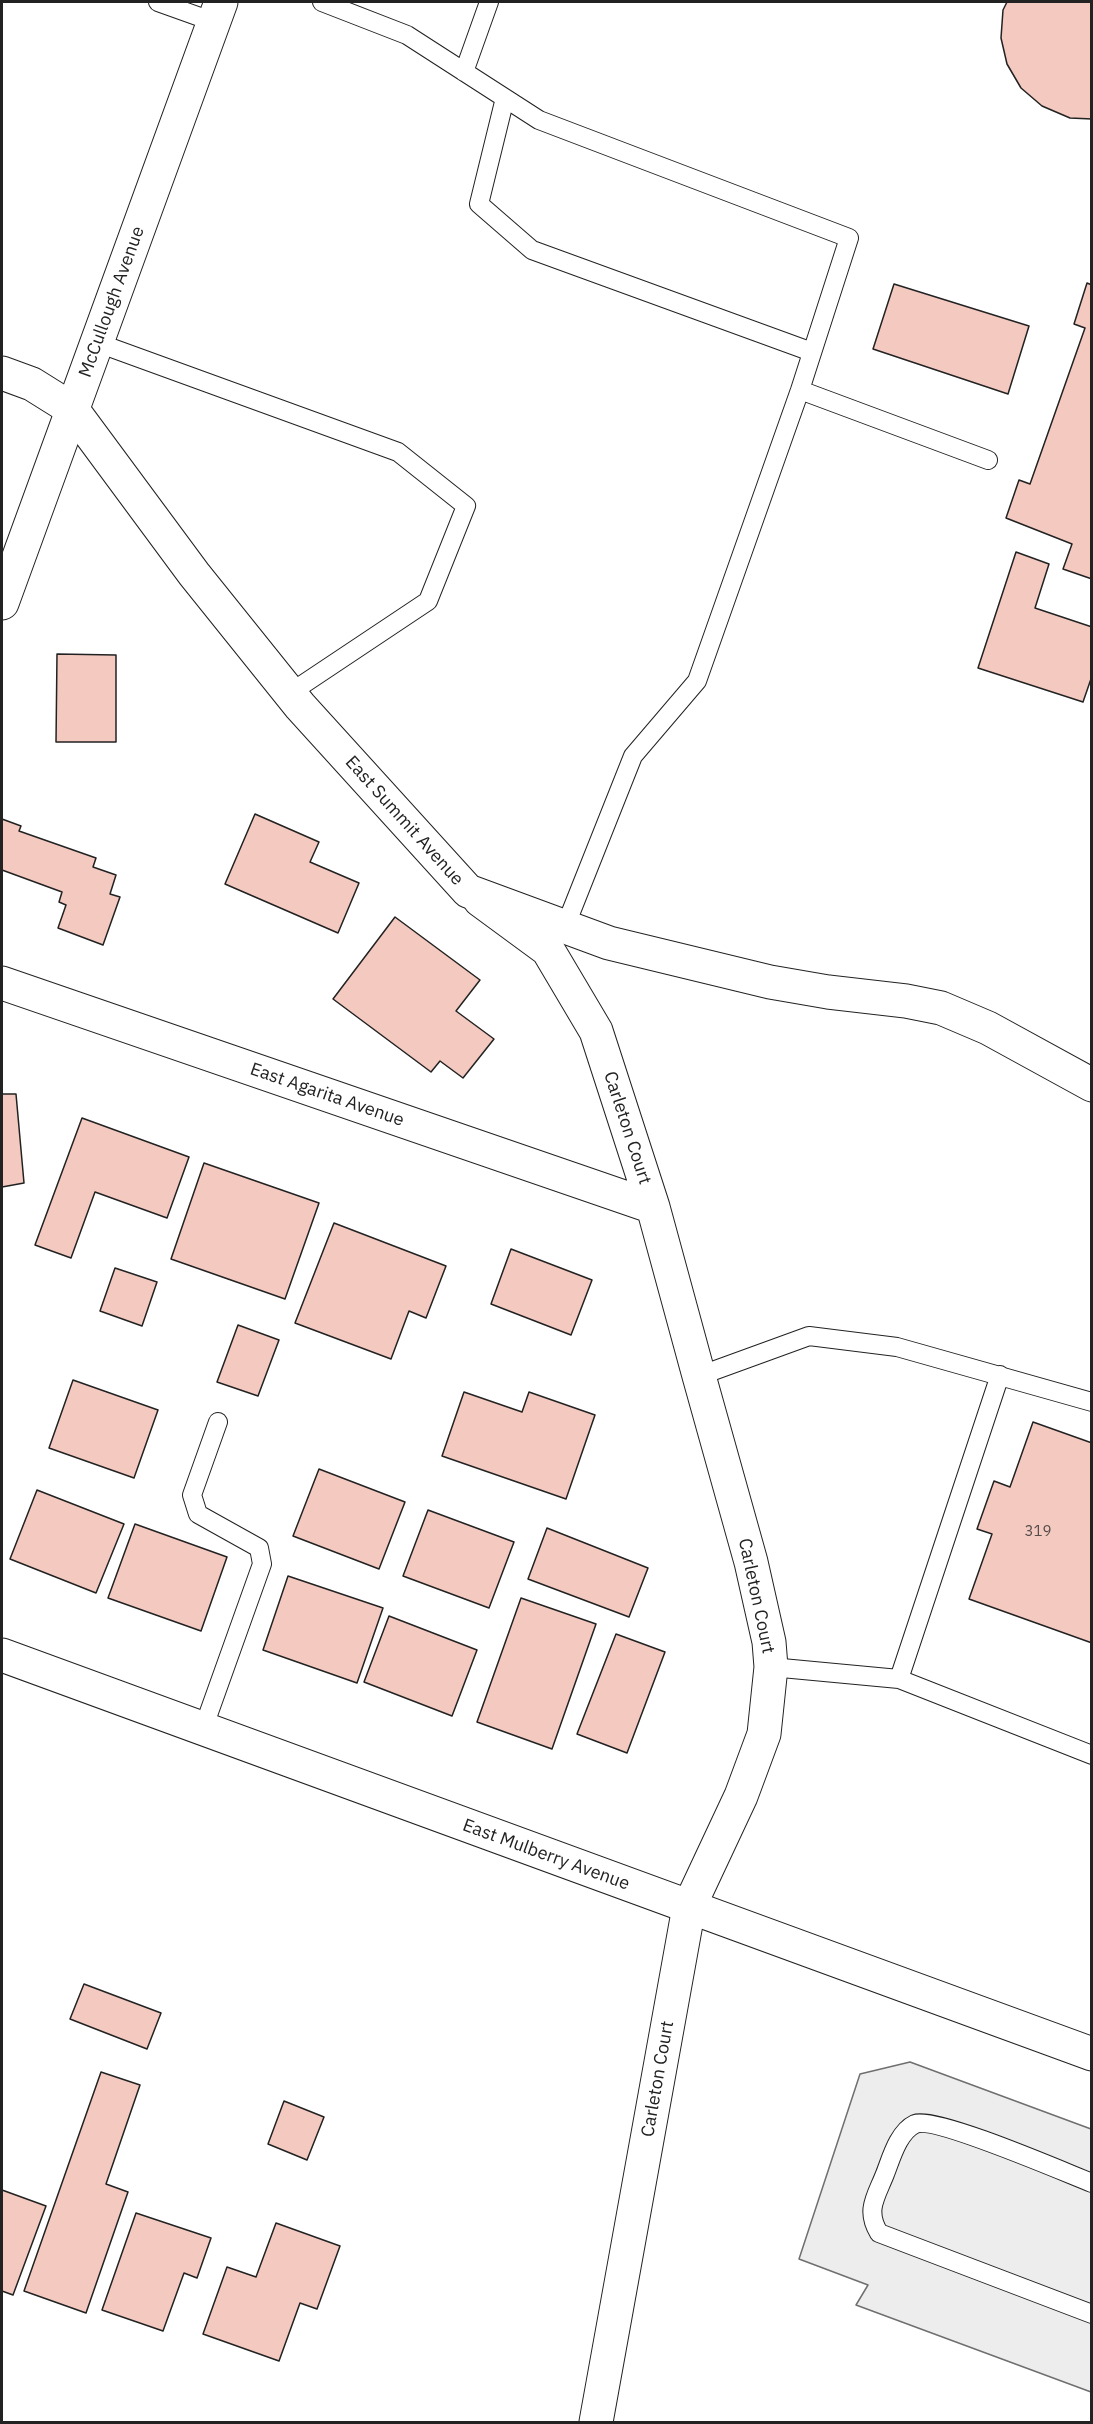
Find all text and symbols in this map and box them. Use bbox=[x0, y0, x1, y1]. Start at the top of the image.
street label: McCullough Avenue bbox=[75, 224, 149, 380]
street label: East Summit Avenue bbox=[340, 752, 468, 890]
street label: East Agarita Avenue bbox=[247, 1059, 407, 1131]
street label: Carleton Court bbox=[599, 1069, 655, 1187]
house number: 319 bbox=[1025, 1523, 1051, 1541]
street label: Carleton Court bbox=[733, 1536, 779, 1656]
street label: East Mulberry Avenue bbox=[460, 1815, 632, 1895]
street label: Carleton Court bbox=[637, 2019, 679, 2139]

